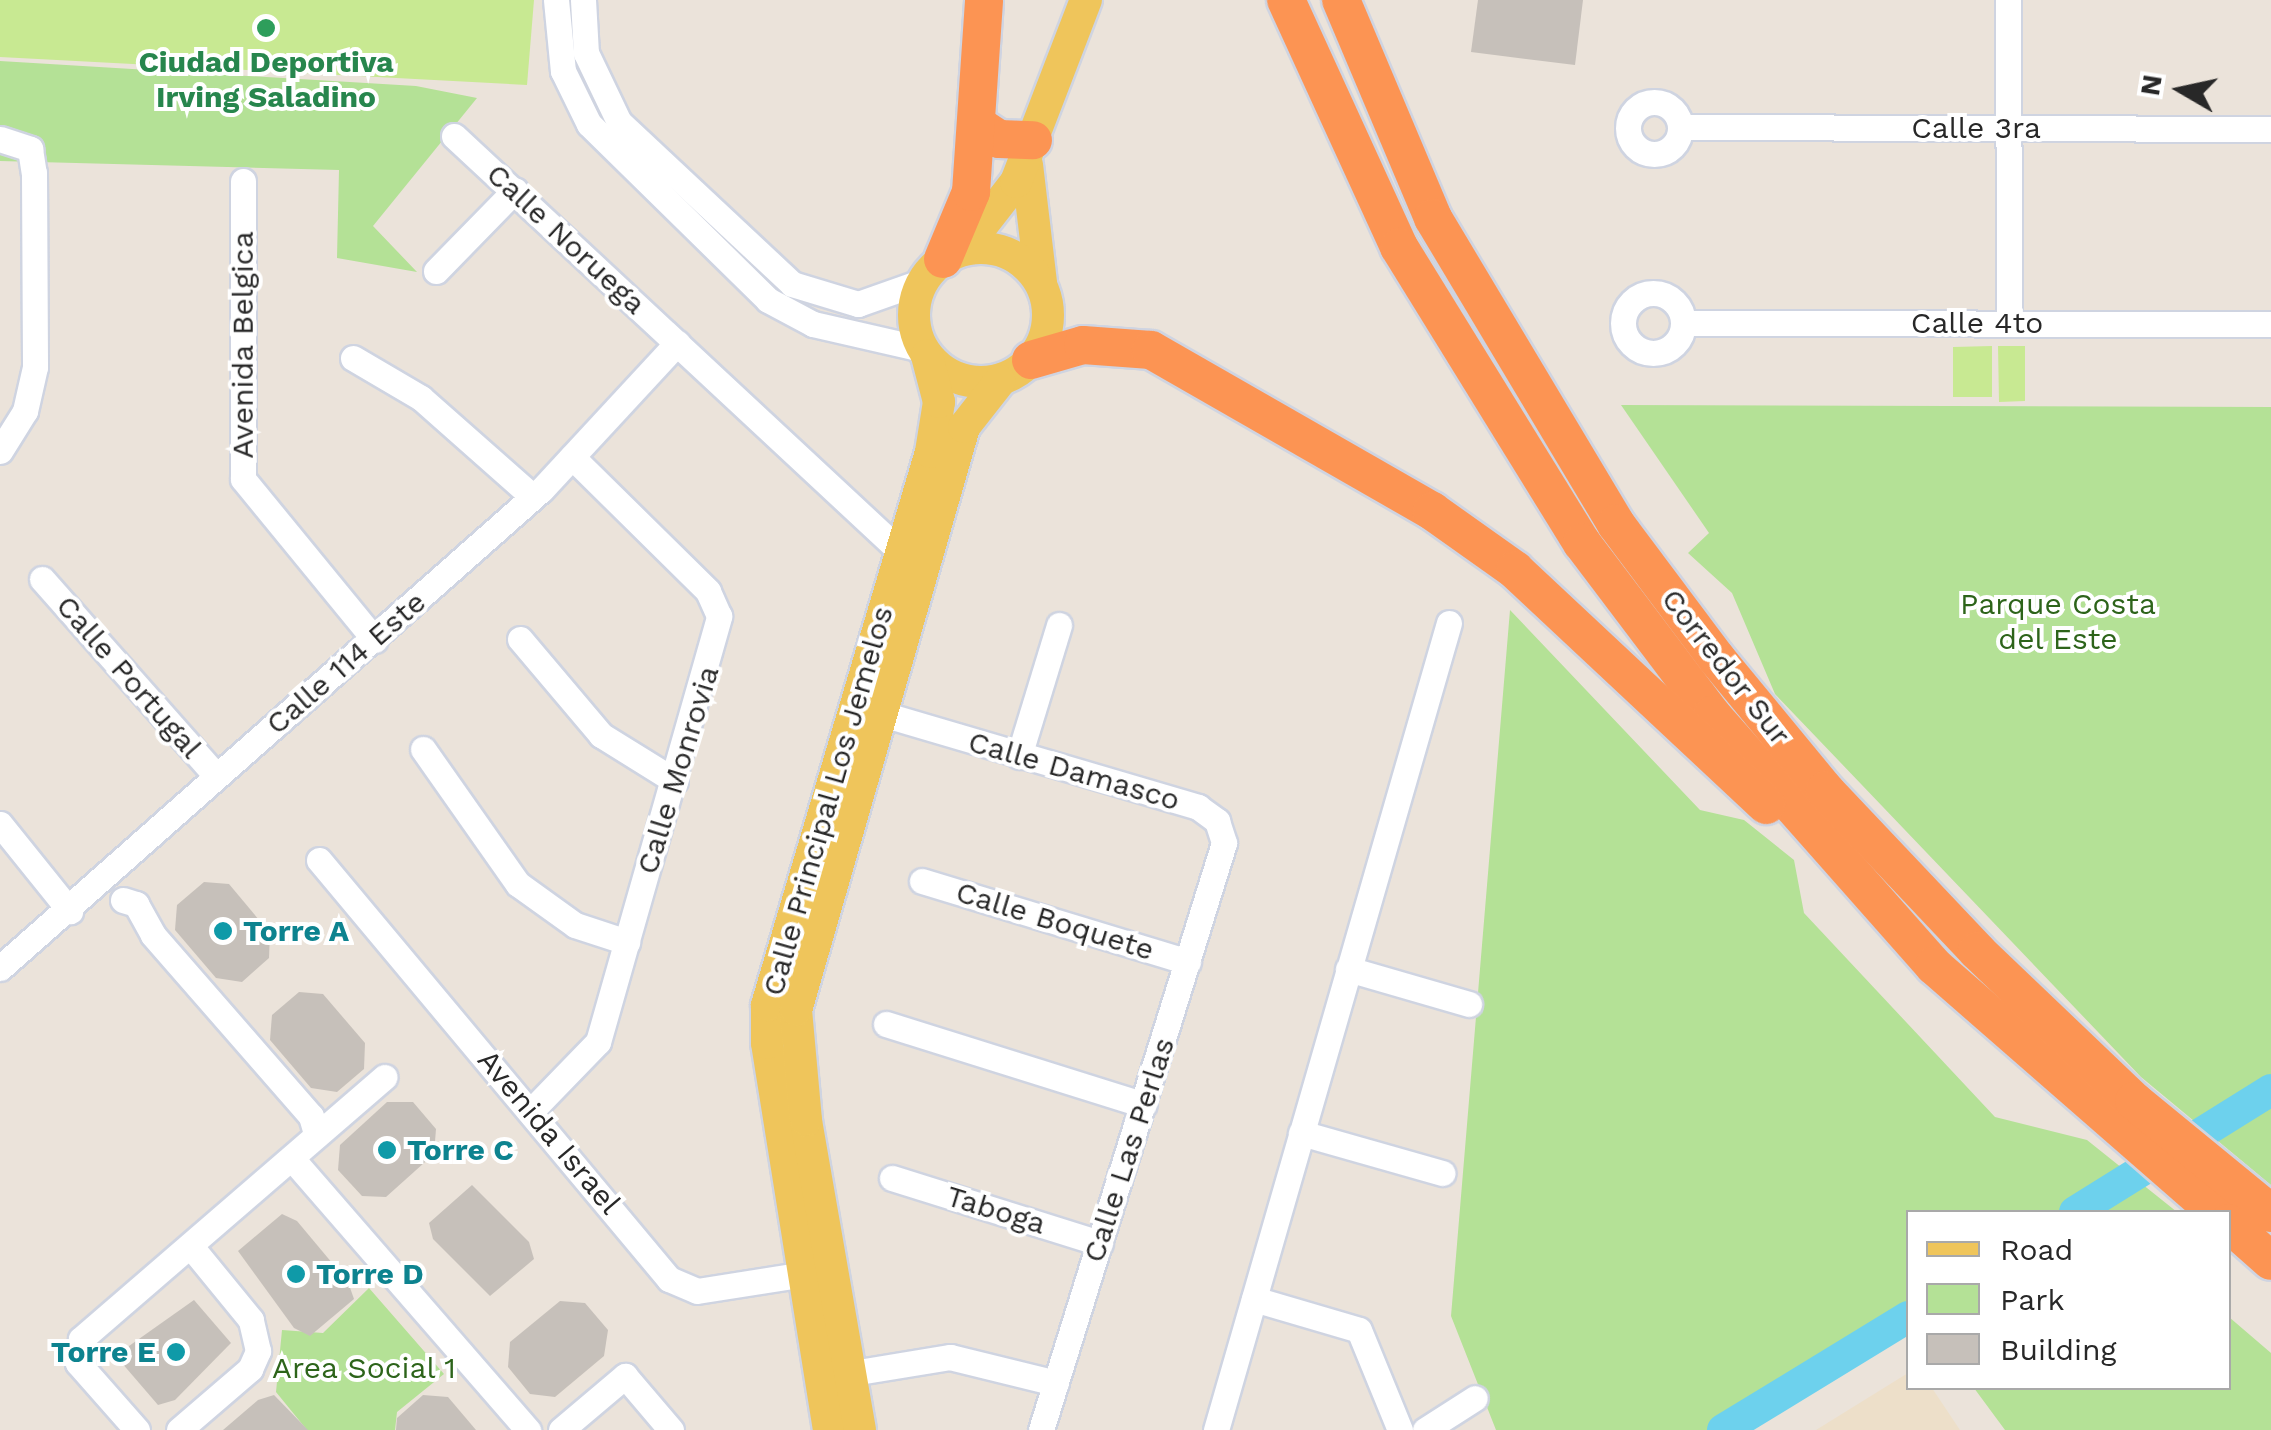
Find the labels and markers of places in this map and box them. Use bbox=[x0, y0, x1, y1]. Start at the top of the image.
marker: Ciudad Deportiva Irving Saladino bbox=[255, 17, 277, 39]
place label: Ciudad Deportiva Irving Saladino bbox=[138, 44, 394, 114]
place label: Torre A bbox=[243, 913, 350, 949]
marker: Torre A bbox=[212, 920, 234, 942]
place label: Torre C bbox=[407, 1132, 514, 1168]
marker: Torre C bbox=[376, 1139, 398, 1161]
place label: Torre D bbox=[316, 1256, 424, 1292]
marker: Torre D bbox=[285, 1263, 307, 1285]
place label: Torre E bbox=[51, 1334, 156, 1370]
marker: Torre E bbox=[165, 1341, 187, 1363]

